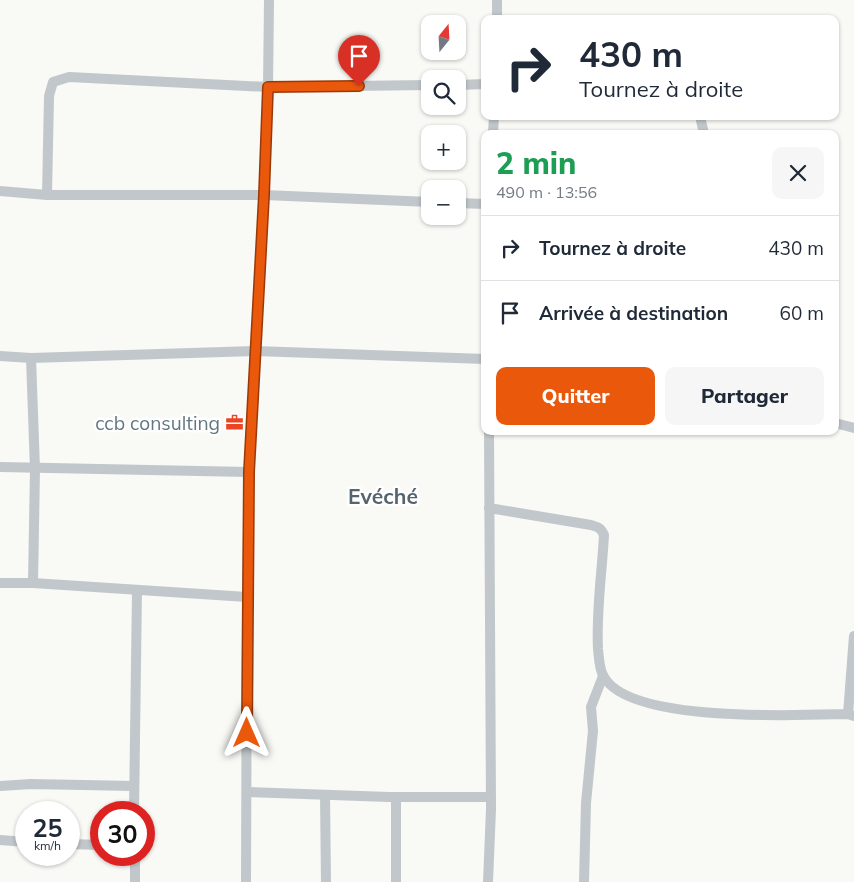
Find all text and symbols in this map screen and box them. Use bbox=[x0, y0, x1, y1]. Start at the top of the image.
north arrow bbox=[421, 15, 466, 60]
map controls bbox=[421, 15, 466, 225]
text: 430 m bbox=[579, 32, 683, 76]
pin bbox=[338, 35, 380, 86]
icon: right bbox=[496, 35, 561, 100]
icon: arrive bbox=[345, 42, 373, 70]
button: search bbox=[421, 70, 466, 115]
text: Tournez à droite bbox=[579, 75, 743, 103]
button: + bbox=[421, 125, 466, 170]
text: 2 min bbox=[496, 144, 576, 182]
button: close bbox=[772, 147, 824, 199]
button: − bbox=[421, 180, 466, 225]
text: 490 m · 13:56 bbox=[496, 182, 597, 202]
icon: right bbox=[496, 234, 524, 262]
text: Tournez à droite bbox=[539, 236, 686, 260]
text: 430 m bbox=[768, 236, 824, 260]
icon: arrive bbox=[496, 299, 524, 327]
text: Arrivée à destination bbox=[539, 301, 728, 325]
text: 60 m bbox=[780, 301, 824, 325]
button: Quitter bbox=[496, 367, 655, 425]
button: Partager bbox=[665, 367, 824, 425]
place label: ccb consulting bbox=[95, 411, 220, 435]
office icon: ccb consulting bbox=[224, 413, 244, 433]
district label: Evéché bbox=[348, 483, 418, 509]
position arrow bbox=[220, 706, 272, 758]
speed limit sign: 30 bbox=[90, 801, 155, 866]
text: 25 bbox=[32, 812, 63, 843]
text: km/h bbox=[34, 838, 61, 853]

